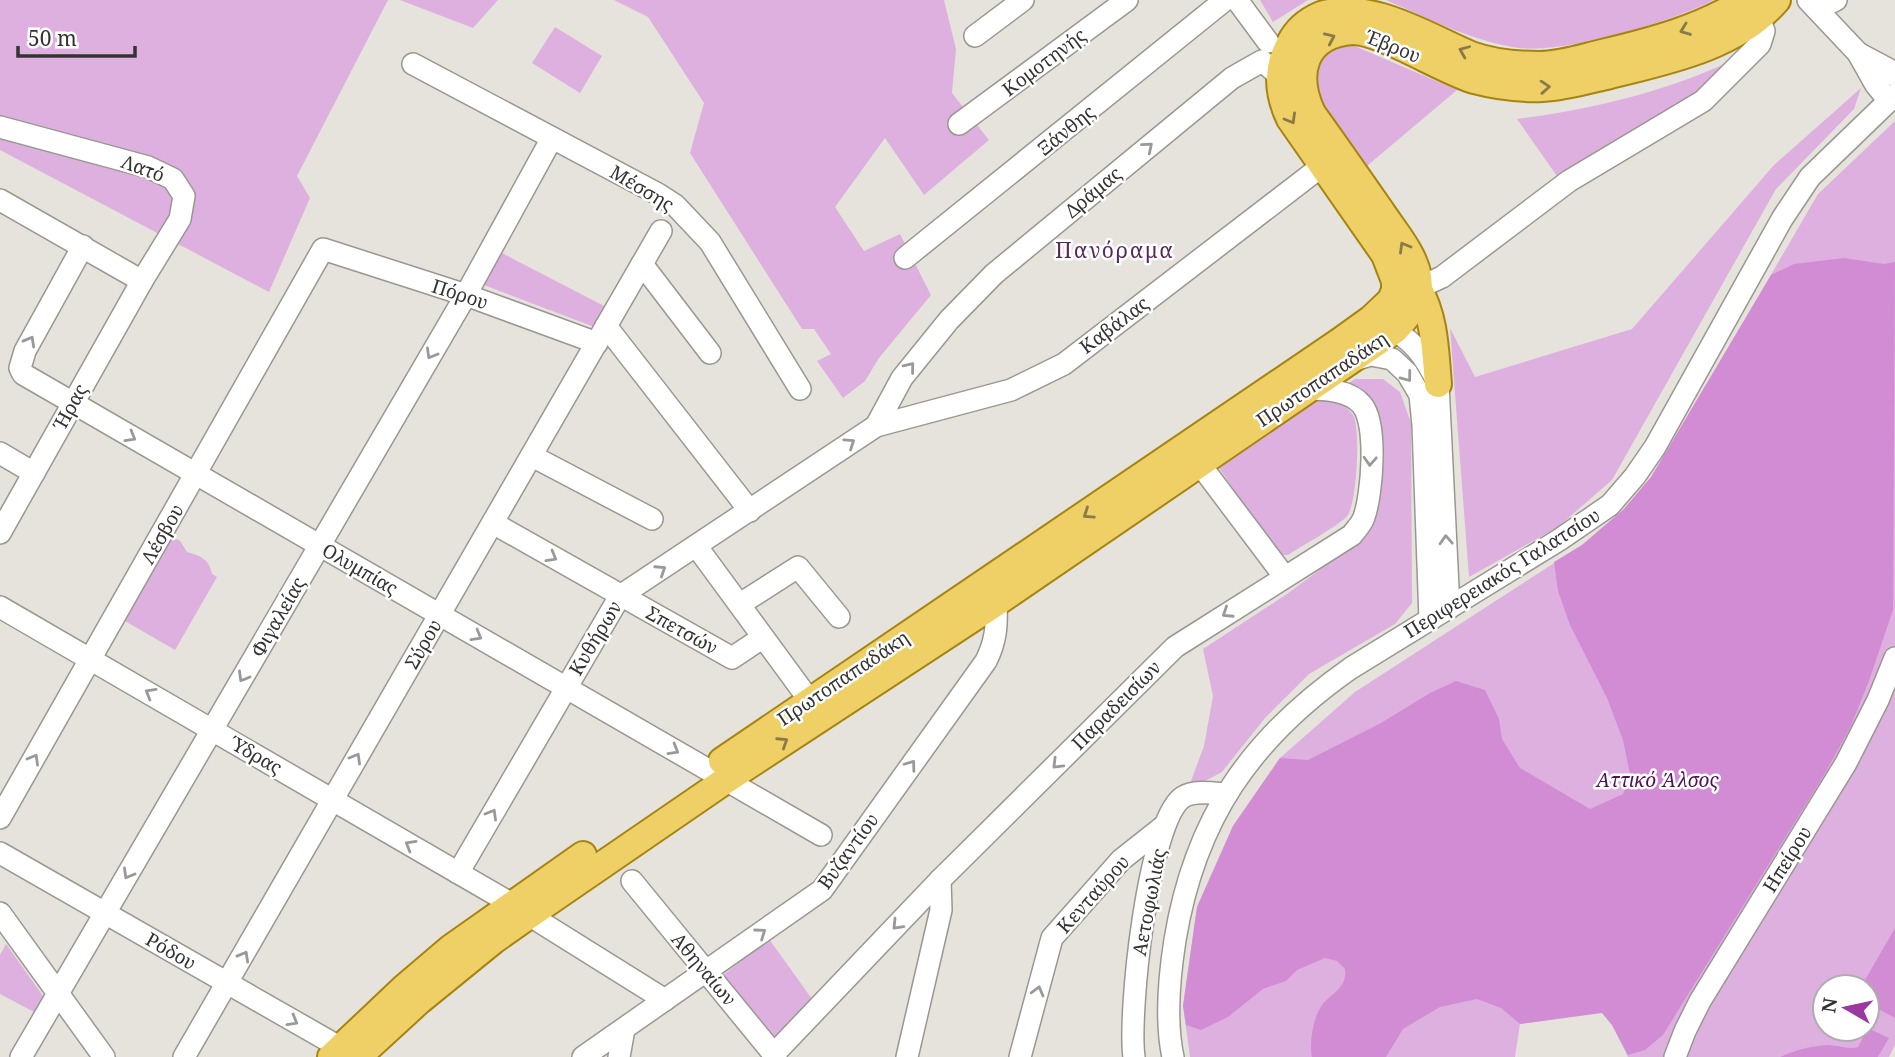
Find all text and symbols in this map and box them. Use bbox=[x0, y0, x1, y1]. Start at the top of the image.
scale bar bbox=[18, 14, 135, 58]
street label: Κομοτηνής bbox=[997, 22, 1091, 102]
one-way arrow bbox=[1680, 22, 1692, 36]
street label: Έβρου bbox=[1361, 23, 1424, 69]
text: 50 m bbox=[28, 24, 77, 52]
one-way arrow bbox=[1323, 32, 1335, 46]
one-way arrow bbox=[1459, 46, 1471, 60]
one-way arrow bbox=[1540, 80, 1551, 95]
street label: Ξάνθης bbox=[1032, 99, 1100, 161]
one-way arrow bbox=[1283, 112, 1296, 125]
one-way arrow bbox=[1141, 142, 1153, 155]
street label: Λατό bbox=[118, 148, 168, 188]
street label: Μέσσης bbox=[605, 159, 679, 217]
street label: Δράμας bbox=[1059, 161, 1127, 223]
district label: Πανόραμα bbox=[1055, 236, 1175, 264]
one-way arrow bbox=[1400, 242, 1413, 255]
street label: Πόρου bbox=[429, 273, 491, 315]
street label: Καβάλας bbox=[1074, 290, 1154, 360]
street label: Πρωτοπαπαδάκη bbox=[1251, 325, 1393, 433]
one-way arrow bbox=[22, 336, 36, 348]
one-way arrow bbox=[427, 346, 440, 359]
one-way arrow bbox=[902, 363, 915, 375]
one-way arrow bbox=[1399, 369, 1412, 381]
street label: Ήρας bbox=[46, 379, 93, 436]
one-way arrow bbox=[124, 429, 136, 442]
one-way arrow bbox=[842, 439, 855, 452]
one-way arrow bbox=[1363, 456, 1378, 467]
street label: Λέσβου bbox=[134, 499, 190, 569]
street label: Περιφερειακός Γαλατσίου bbox=[1399, 502, 1605, 644]
one-way arrow bbox=[1083, 505, 1096, 518]
one-way arrow bbox=[1438, 534, 1453, 545]
street label: Ολυμπίας bbox=[317, 537, 403, 601]
one-way arrow bbox=[544, 549, 557, 562]
one-way arrow bbox=[653, 565, 666, 578]
street label: Φιγαλείας bbox=[245, 572, 311, 662]
street label: Κυθήρων bbox=[563, 596, 627, 680]
street label: Σπετσών bbox=[642, 600, 722, 660]
one-way arrow bbox=[1222, 605, 1235, 618]
street label: Σύρου bbox=[398, 614, 448, 674]
street label: Πρωτοπαπαδάκη bbox=[772, 624, 914, 732]
one-way arrow bbox=[469, 628, 482, 641]
street label: Παραδεισίων bbox=[1066, 655, 1166, 755]
one-way arrow bbox=[238, 670, 251, 683]
one-way arrow bbox=[145, 689, 158, 702]
street label: Ύδρας bbox=[224, 729, 287, 780]
one-way arrow bbox=[775, 738, 788, 751]
one-way arrow bbox=[667, 742, 679, 755]
one-way arrow bbox=[348, 753, 361, 765]
one-way arrow bbox=[26, 754, 39, 766]
one-way arrow bbox=[1053, 755, 1066, 768]
one-way arrow bbox=[902, 760, 915, 773]
park label: Αττικό Άλσος bbox=[1595, 767, 1719, 793]
one-way arrow bbox=[484, 808, 497, 821]
street label: Βυζαντίου bbox=[812, 808, 884, 894]
street label: Ηπείρου bbox=[1756, 821, 1818, 897]
one-way arrow bbox=[405, 840, 418, 853]
street label: Αετοφωλιάς bbox=[1126, 846, 1172, 958]
street label: Κενταύρου bbox=[1051, 849, 1135, 939]
one-way arrow bbox=[123, 867, 136, 879]
one-way arrow bbox=[893, 917, 906, 930]
street label: Ρόδου bbox=[141, 926, 201, 976]
street label: Αθηναίων bbox=[666, 927, 742, 1011]
one-way arrow bbox=[753, 929, 766, 941]
one-way arrow bbox=[236, 951, 249, 963]
north arrow bbox=[1811, 973, 1881, 1043]
one-way arrow bbox=[1030, 985, 1044, 997]
text: N bbox=[1815, 996, 1843, 1015]
one-way arrow bbox=[286, 1013, 299, 1026]

